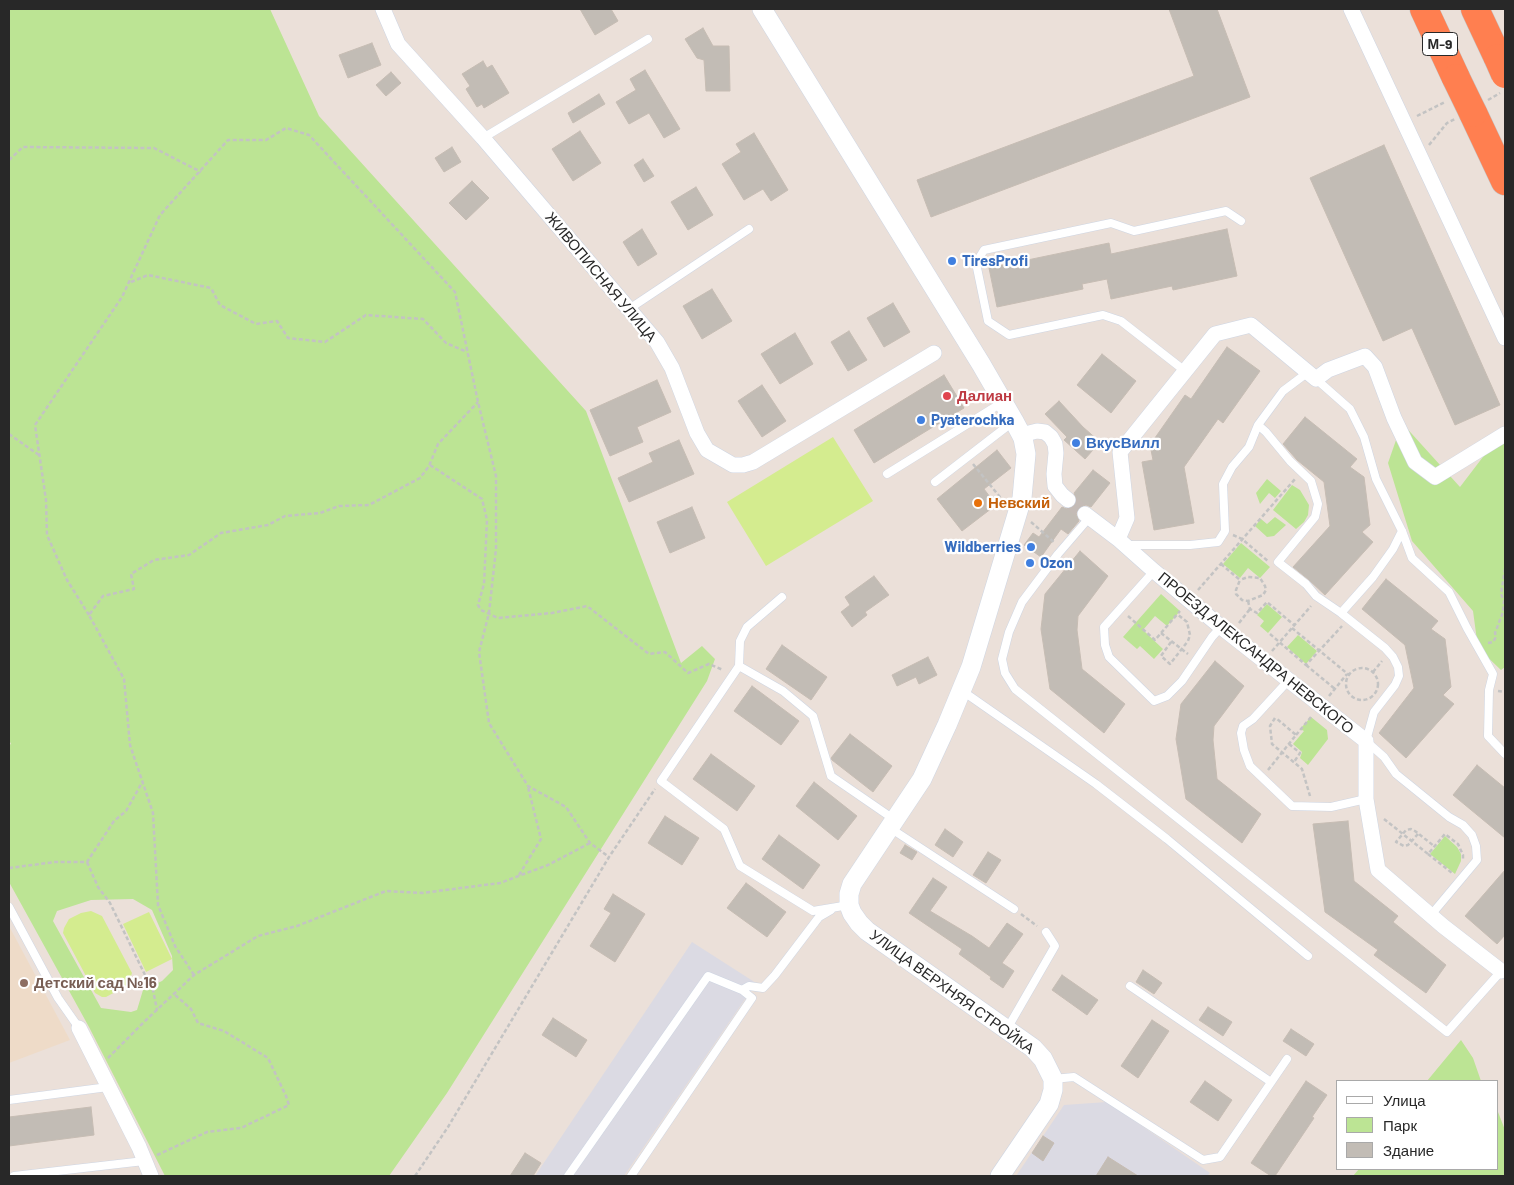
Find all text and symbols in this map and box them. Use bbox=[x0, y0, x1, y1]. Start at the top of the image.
road number: М-9 bbox=[1422, 33, 1458, 56]
street label: ЖИВОПИСНАЯ УЛИЦА bbox=[542, 209, 660, 345]
place label: TiresProfi bbox=[962, 252, 1028, 270]
marker: TiresProfi bbox=[946, 255, 958, 267]
place label: Далиан bbox=[957, 387, 1012, 405]
marker: Далиан bbox=[941, 390, 953, 402]
place label: Pyaterochka bbox=[931, 411, 1014, 429]
marker: Pyaterochka bbox=[915, 414, 927, 426]
place label: ВкусВилл bbox=[1086, 434, 1160, 452]
marker: ВкусВилл bbox=[1070, 437, 1082, 449]
place label: Невский bbox=[988, 494, 1050, 512]
marker: Невский bbox=[972, 497, 984, 509]
place label: Wildberries bbox=[944, 538, 1021, 556]
marker: Wildberries bbox=[1025, 541, 1037, 553]
place label: Ozon bbox=[1040, 554, 1073, 572]
marker: Ozon bbox=[1024, 557, 1036, 569]
street label: ПРОЕЗД АЛЕКСАНДРА НЕВСКОГО bbox=[1154, 568, 1358, 738]
street label: УЛИЦА ВЕРХНЯЯ СТРОЙКА bbox=[866, 926, 1038, 1058]
place label: Детский сад №16 bbox=[34, 974, 157, 992]
marker: Детский сад №16 bbox=[18, 977, 30, 989]
legend bbox=[1336, 1080, 1499, 1170]
text: Улица bbox=[1383, 1091, 1426, 1109]
text: Парк bbox=[1383, 1116, 1417, 1134]
text: Здание bbox=[1383, 1141, 1434, 1159]

